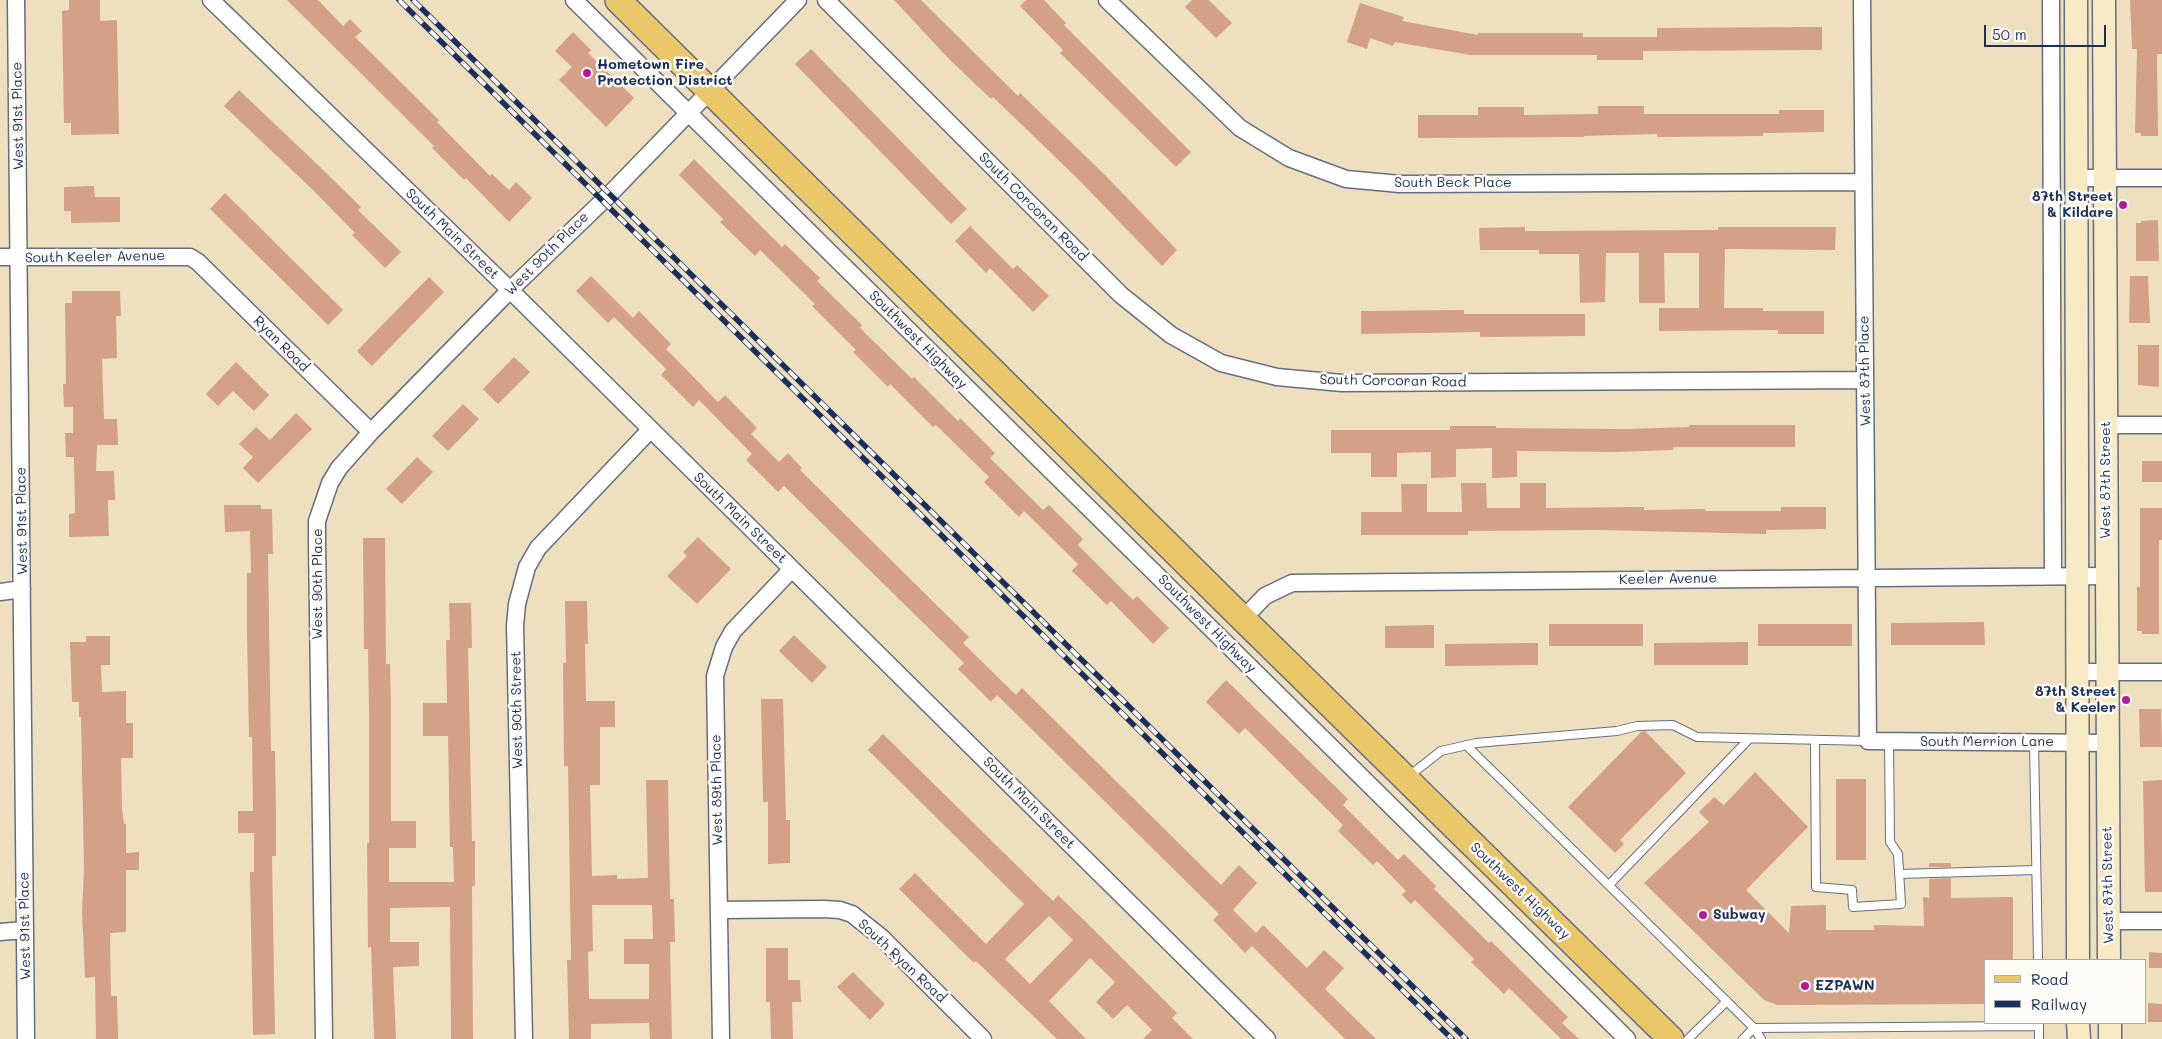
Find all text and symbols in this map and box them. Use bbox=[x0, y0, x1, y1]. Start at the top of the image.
scale bar bbox=[1987, 15, 2110, 47]
text: 50 m bbox=[1992, 24, 2027, 44]
place label: Hometown Fire Protection District bbox=[597, 57, 732, 90]
street label: West 91st Place bbox=[9, 62, 27, 170]
marker: Hometown Fire Protection District bbox=[581, 67, 593, 79]
street label: South Corcoran Road bbox=[975, 149, 1091, 265]
street label: South Beck Place bbox=[1394, 175, 1512, 191]
street label: South Main Street bbox=[402, 185, 502, 283]
place label: 87th Street & Kildare bbox=[2032, 189, 2113, 222]
marker: 87th Street & Kildare bbox=[2117, 199, 2129, 211]
street label: West 90th Place bbox=[502, 209, 592, 299]
street label: South Keeler Avenue bbox=[25, 247, 165, 267]
street label: Southwest Highway bbox=[865, 287, 971, 393]
street label: Ryan Road bbox=[250, 313, 312, 375]
street label: West 87th Place bbox=[1856, 315, 1874, 427]
street label: South Corcoran Road bbox=[1319, 371, 1467, 391]
street label: West 87th Street bbox=[2098, 421, 2114, 539]
street label: West 91st Place bbox=[13, 467, 31, 575]
street label: South Main Street bbox=[690, 469, 790, 567]
street label: West 90th Place bbox=[310, 528, 326, 640]
street label: Keeler Avenue bbox=[1619, 570, 1717, 588]
street label: Southwest Highway bbox=[1154, 571, 1260, 677]
street label: West 90th Street bbox=[508, 651, 526, 769]
place label: 87th Street & Keeler bbox=[2035, 684, 2116, 716]
marker: 87th Street & Keeler bbox=[2120, 694, 2132, 706]
street label: West 89th Place bbox=[708, 734, 726, 846]
street label: South Merrion Lane bbox=[1920, 734, 2054, 750]
street label: South Main Street bbox=[979, 753, 1079, 853]
street label: West 87th Street bbox=[2099, 826, 2117, 944]
street label: Southwest Highway bbox=[1467, 839, 1573, 943]
street label: West 91st Place bbox=[16, 872, 34, 980]
place label: Subway bbox=[1713, 907, 1766, 923]
marker: Subway bbox=[1697, 909, 1709, 921]
street label: South Ryan Road bbox=[854, 916, 950, 1006]
legend bbox=[1984, 959, 2147, 1024]
text: Road bbox=[2031, 969, 2068, 989]
place label: EZPAWN bbox=[1815, 978, 1875, 994]
marker: EZPAWN bbox=[1799, 980, 1811, 992]
text: Railway bbox=[2031, 994, 2087, 1014]

